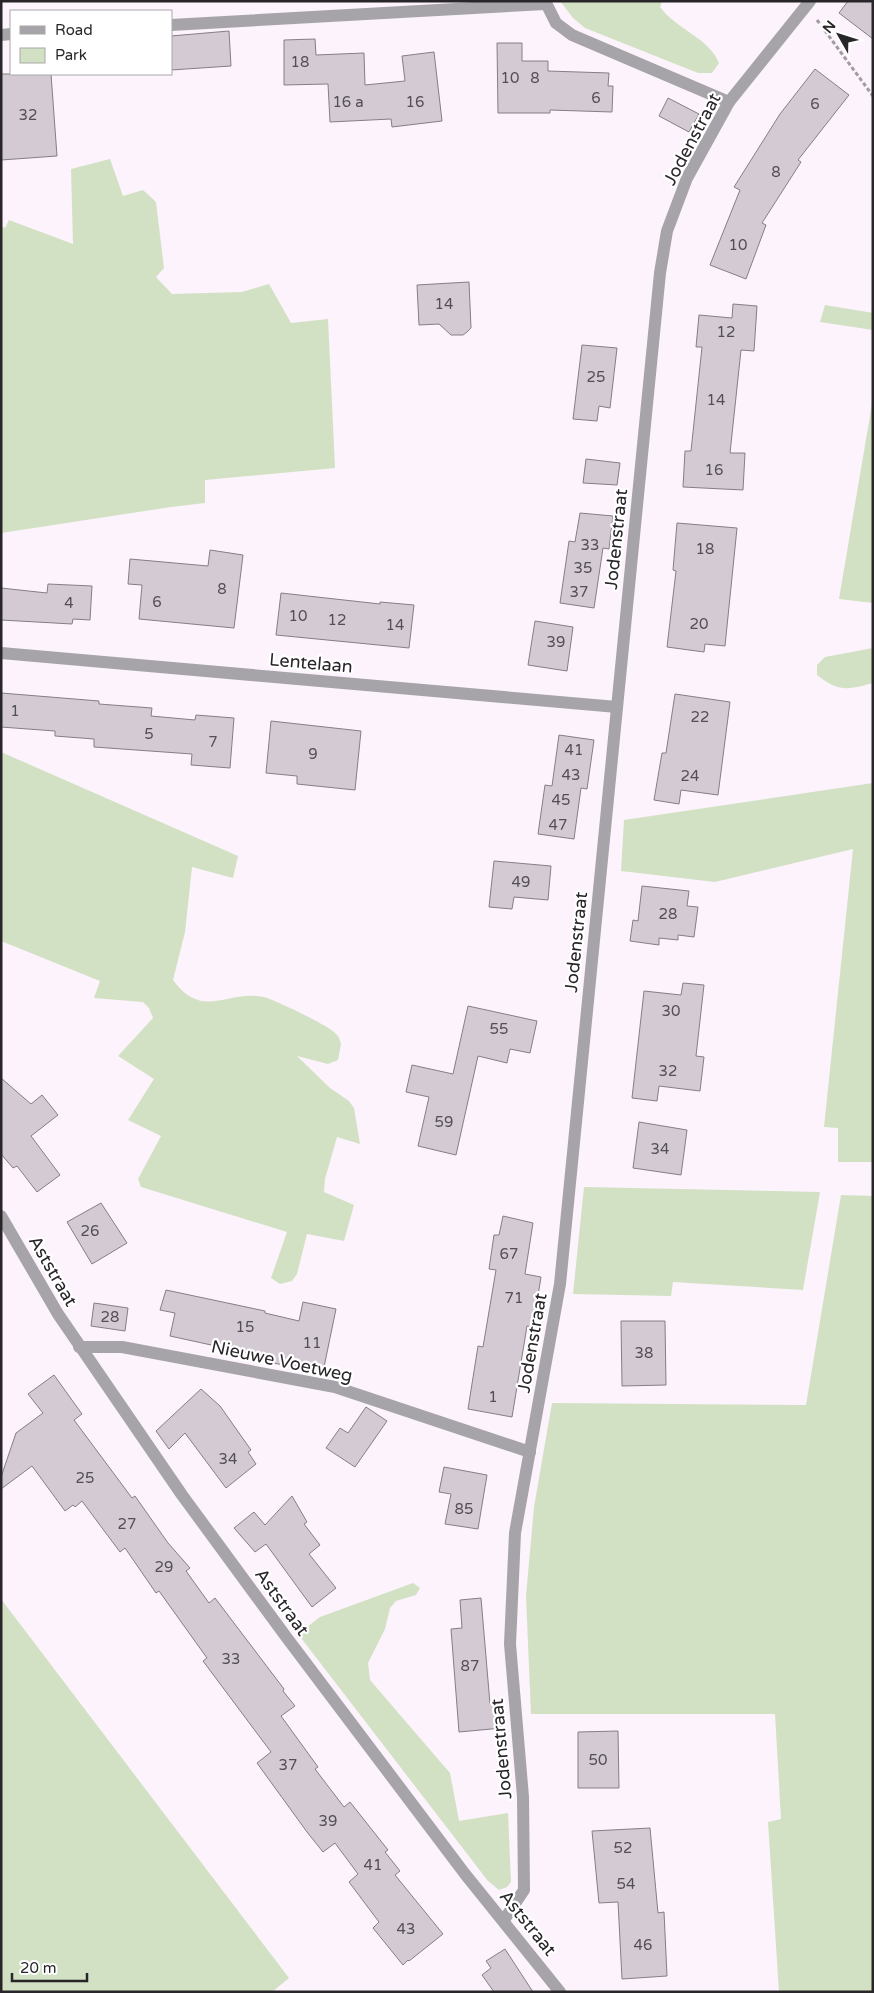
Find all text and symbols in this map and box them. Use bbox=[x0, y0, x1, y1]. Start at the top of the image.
legend bbox=[10, 10, 172, 75]
north arrow bbox=[814, 10, 864, 60]
text: N bbox=[819, 17, 839, 37]
text: Road bbox=[55, 21, 93, 39]
text: Park bbox=[55, 46, 87, 64]
house number: 18 bbox=[291, 53, 309, 71]
house number: 10 bbox=[501, 69, 519, 87]
house number: 8 bbox=[530, 69, 540, 87]
house number: 6 bbox=[591, 89, 601, 107]
street label: Jodenstraat bbox=[659, 89, 725, 189]
house number: 16 a bbox=[332, 93, 364, 111]
house number: 16 bbox=[406, 93, 424, 111]
house number: 6 bbox=[810, 95, 820, 113]
house number: 32 bbox=[19, 106, 37, 124]
house number: 8 bbox=[771, 163, 781, 181]
house number: 10 bbox=[729, 236, 747, 254]
house number: 14 bbox=[435, 295, 453, 313]
house number: 12 bbox=[717, 323, 735, 341]
house number: 25 bbox=[587, 368, 605, 386]
house number: 14 bbox=[707, 391, 725, 409]
house number: 16 bbox=[705, 461, 723, 479]
street label: Jodenstraat bbox=[600, 487, 632, 590]
house number: 33 bbox=[581, 536, 599, 554]
house number: 18 bbox=[696, 540, 714, 558]
house number: 35 bbox=[574, 559, 592, 577]
house number: 8 bbox=[217, 580, 227, 598]
house number: 37 bbox=[570, 583, 588, 601]
house number: 6 bbox=[152, 593, 162, 611]
house number: 4 bbox=[64, 594, 74, 612]
house number: 10 bbox=[289, 607, 307, 625]
house number: 12 bbox=[328, 611, 346, 629]
house number: 20 bbox=[690, 615, 708, 633]
house number: 14 bbox=[386, 616, 404, 634]
house number: 39 bbox=[547, 633, 565, 651]
street label: Lentelaan bbox=[268, 648, 354, 678]
house number: 1 bbox=[10, 702, 20, 720]
house number: 22 bbox=[691, 708, 709, 726]
house number: 5 bbox=[144, 725, 154, 743]
house number: 7 bbox=[208, 733, 218, 751]
house number: 41 bbox=[565, 741, 583, 759]
house number: 9 bbox=[308, 745, 318, 763]
house number: 43 bbox=[562, 766, 580, 784]
house number: 24 bbox=[681, 767, 699, 785]
house number: 45 bbox=[552, 791, 570, 809]
house number: 47 bbox=[549, 816, 567, 834]
house number: 49 bbox=[512, 873, 530, 891]
street label: Jodenstraat bbox=[560, 890, 592, 993]
house number: 28 bbox=[659, 905, 677, 923]
house number: 30 bbox=[662, 1002, 680, 1020]
house number: 55 bbox=[490, 1020, 508, 1038]
house number: 32 bbox=[659, 1062, 677, 1080]
house number: 59 bbox=[435, 1113, 453, 1131]
house number: 34 bbox=[651, 1140, 669, 1158]
house number: 26 bbox=[81, 1222, 99, 1240]
street label: Aststraat bbox=[24, 1232, 82, 1310]
house number: 67 bbox=[500, 1245, 518, 1263]
house number: 71 bbox=[505, 1289, 523, 1307]
street label: Jodenstraat bbox=[512, 1291, 552, 1395]
house number: 28 bbox=[101, 1308, 119, 1326]
house number: 15 bbox=[236, 1318, 254, 1336]
house number: 11 bbox=[303, 1334, 321, 1352]
street label: Nieuwe Voetweg bbox=[209, 1335, 355, 1387]
house number: 38 bbox=[635, 1344, 653, 1362]
house number: 1 bbox=[488, 1388, 498, 1406]
house number: 34 bbox=[219, 1450, 237, 1468]
house number: 25 bbox=[76, 1469, 94, 1487]
house number: 85 bbox=[455, 1500, 473, 1518]
house number: 27 bbox=[118, 1515, 136, 1533]
house number: 29 bbox=[155, 1558, 173, 1576]
street label: Aststraat bbox=[250, 1564, 314, 1640]
house number: 33 bbox=[222, 1650, 240, 1668]
house number: 87 bbox=[461, 1657, 479, 1675]
street label: Jodenstraat bbox=[486, 1698, 516, 1800]
house number: 50 bbox=[589, 1751, 607, 1769]
house number: 37 bbox=[279, 1756, 297, 1774]
house number: 39 bbox=[319, 1812, 337, 1830]
house number: 52 bbox=[614, 1839, 632, 1857]
house number: 41 bbox=[364, 1856, 382, 1874]
house number: 54 bbox=[617, 1875, 635, 1893]
street label: Aststraat bbox=[495, 1886, 561, 1960]
house number: 43 bbox=[397, 1920, 415, 1938]
house number: 46 bbox=[634, 1936, 652, 1954]
scale bar bbox=[12, 1950, 88, 1982]
text: 20 m bbox=[20, 1959, 57, 1977]

